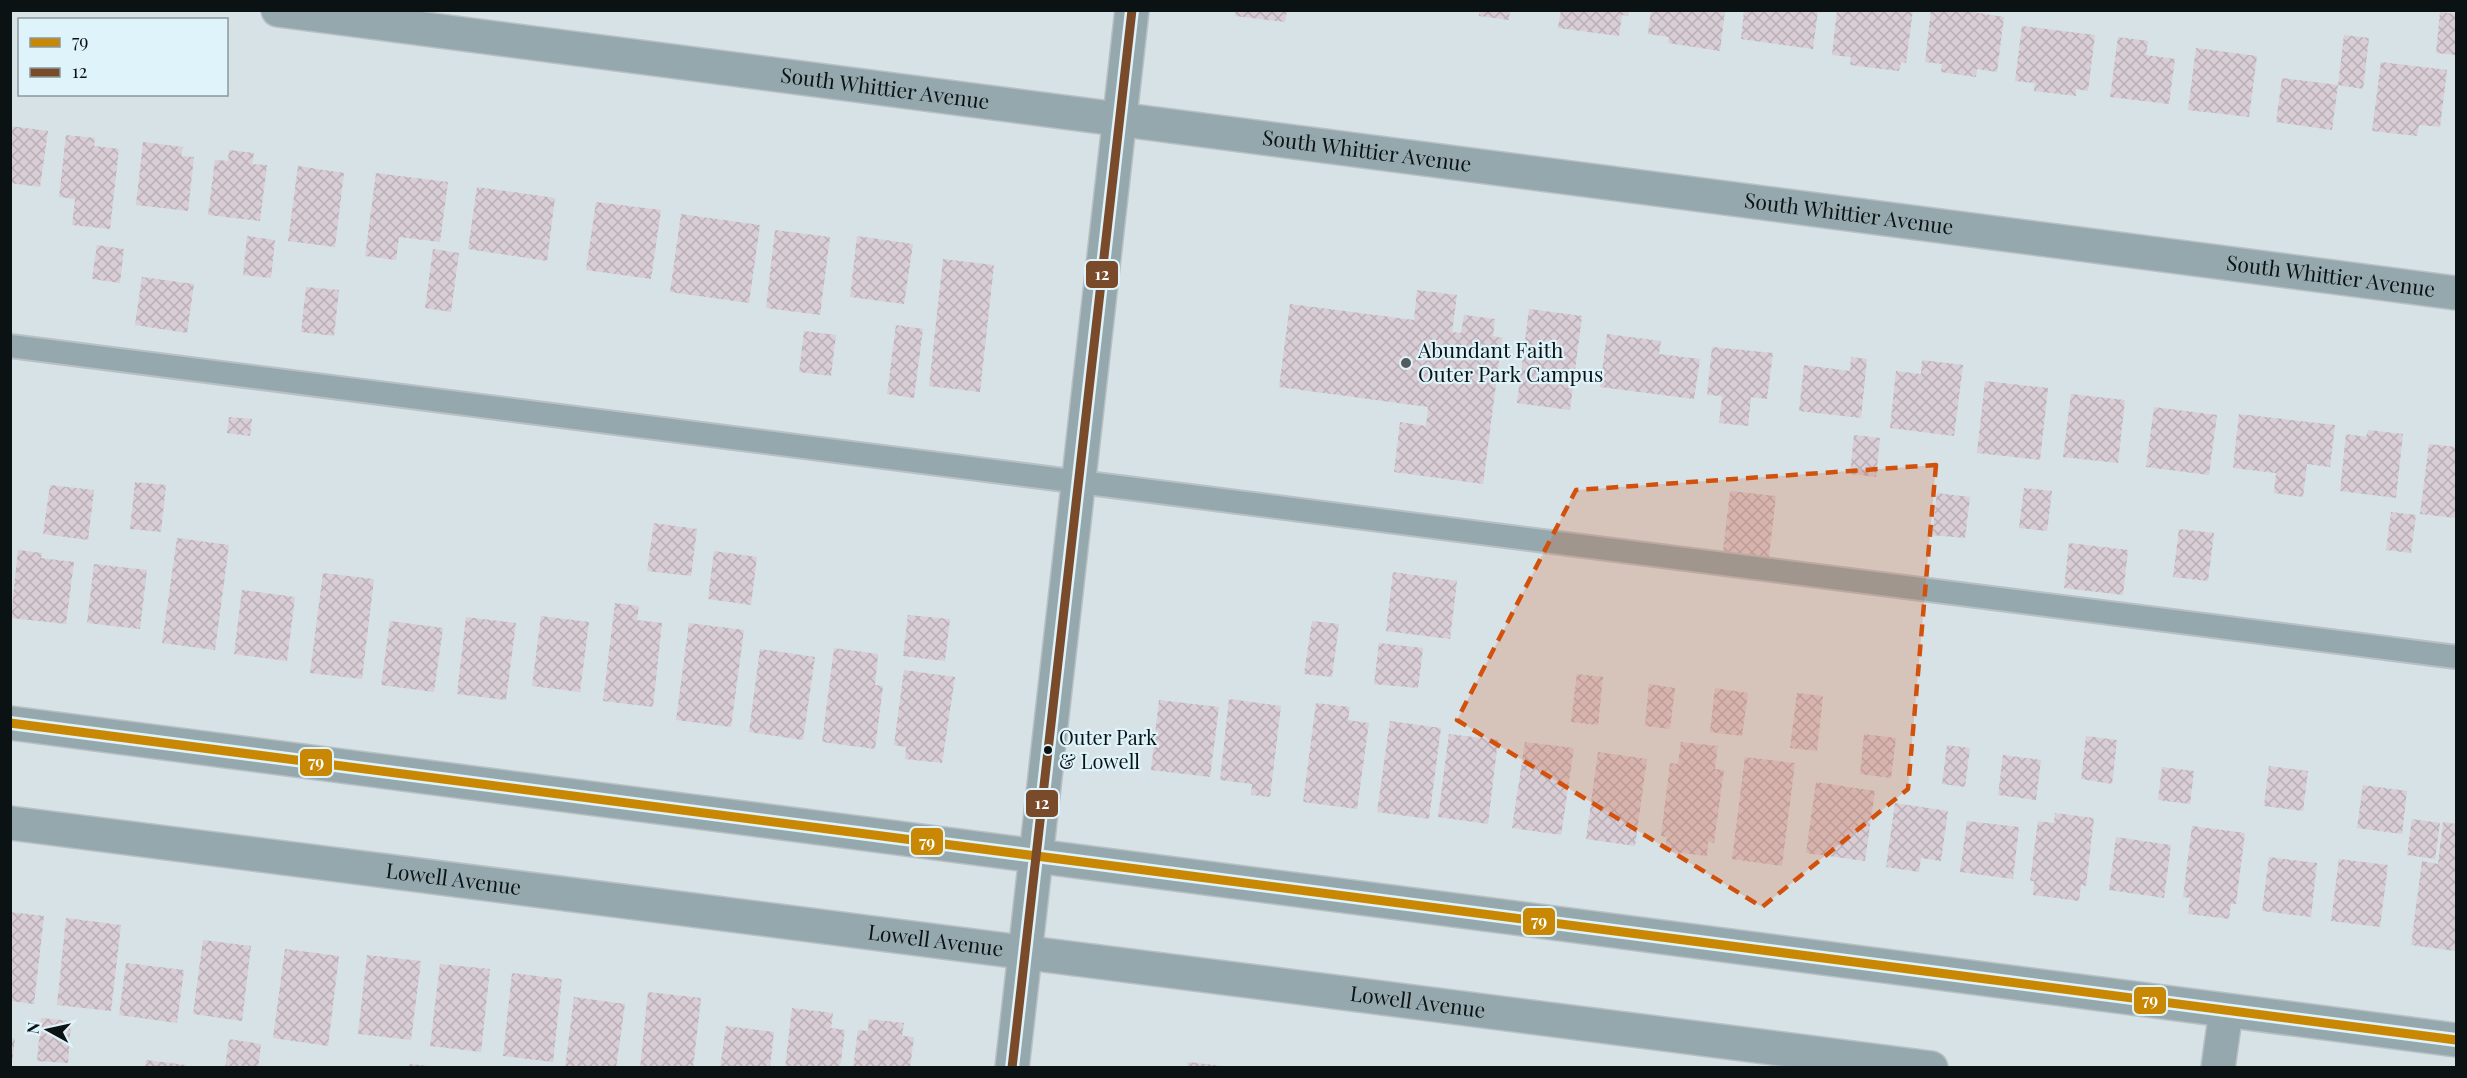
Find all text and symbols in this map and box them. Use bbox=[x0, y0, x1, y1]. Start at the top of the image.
legend bbox=[18, 18, 228, 96]
text: 79 bbox=[72, 29, 88, 53]
text: 12 bbox=[72, 59, 87, 83]
street label: South Whittier Avenue bbox=[779, 59, 991, 114]
street label: South Whittier Avenue bbox=[1261, 122, 1473, 177]
street label: South Whittier Avenue bbox=[1743, 185, 1955, 240]
street label: South Whittier Avenue bbox=[2225, 247, 2437, 302]
line badge: 12 bbox=[1085, 260, 1119, 289]
text: 12 bbox=[1095, 263, 1109, 284]
place label: Abundant Faith Outer Park Campus bbox=[1417, 335, 1603, 387]
marker: Abundant Faith Outer Park Campus bbox=[1399, 356, 1413, 370]
place label: Outer Park & Lowell bbox=[1059, 723, 1157, 774]
marker: Outer Park & Lowell bbox=[1042, 744, 1054, 756]
line badge: 79 bbox=[299, 748, 333, 777]
text: 79 bbox=[308, 751, 324, 772]
line badge: 12 bbox=[1025, 789, 1059, 818]
text: 12 bbox=[1035, 792, 1049, 813]
line badge: 79 bbox=[910, 827, 944, 856]
text: 79 bbox=[919, 831, 935, 852]
street label: Lowell Avenue bbox=[384, 855, 523, 900]
line badge: 79 bbox=[1522, 907, 1556, 936]
text: 79 bbox=[1531, 910, 1547, 931]
street label: Lowell Avenue bbox=[866, 917, 1005, 962]
street label: Lowell Avenue bbox=[1348, 978, 1487, 1023]
line badge: 79 bbox=[2133, 986, 2167, 1015]
text: 79 bbox=[2142, 989, 2158, 1010]
north arrow bbox=[18, 1000, 78, 1060]
text: N bbox=[21, 1020, 44, 1035]

